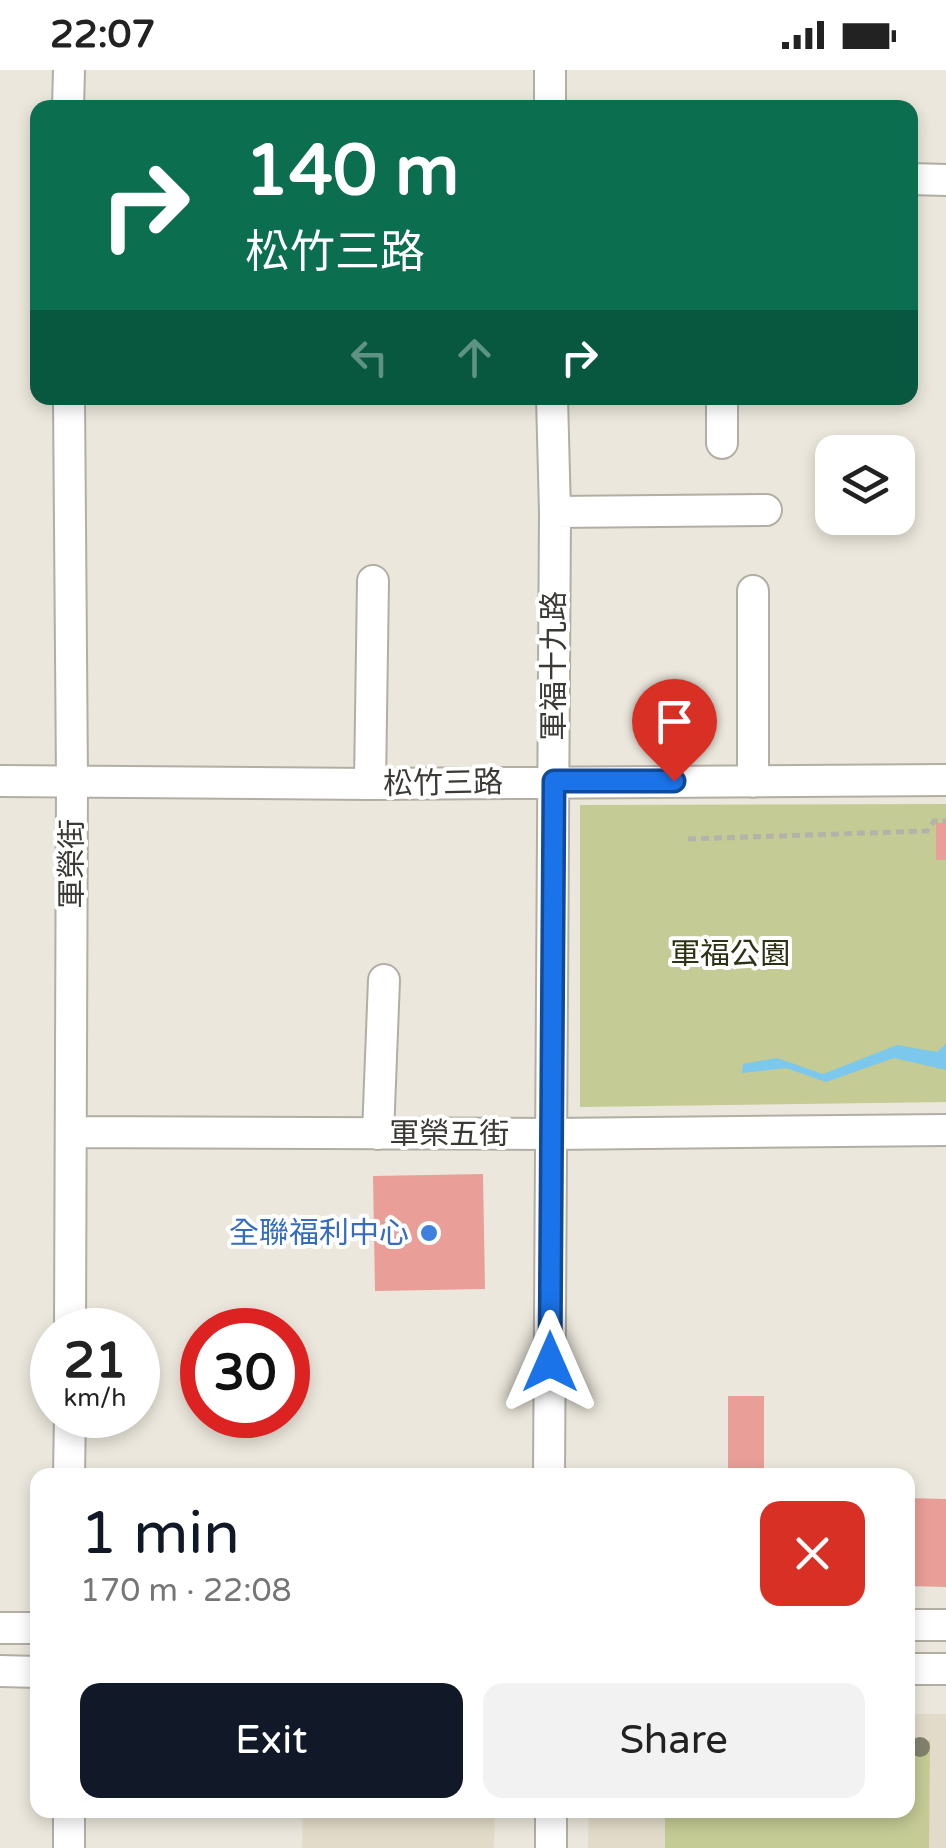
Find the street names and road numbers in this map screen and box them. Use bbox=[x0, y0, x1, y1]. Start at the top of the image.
street label: 軍福十九路 bbox=[536, 591, 573, 741]
street label: 松竹三路 bbox=[383, 764, 503, 803]
street label: 軍榮街 bbox=[54, 819, 91, 909]
street label: 軍榮五街 bbox=[389, 1116, 509, 1153]

